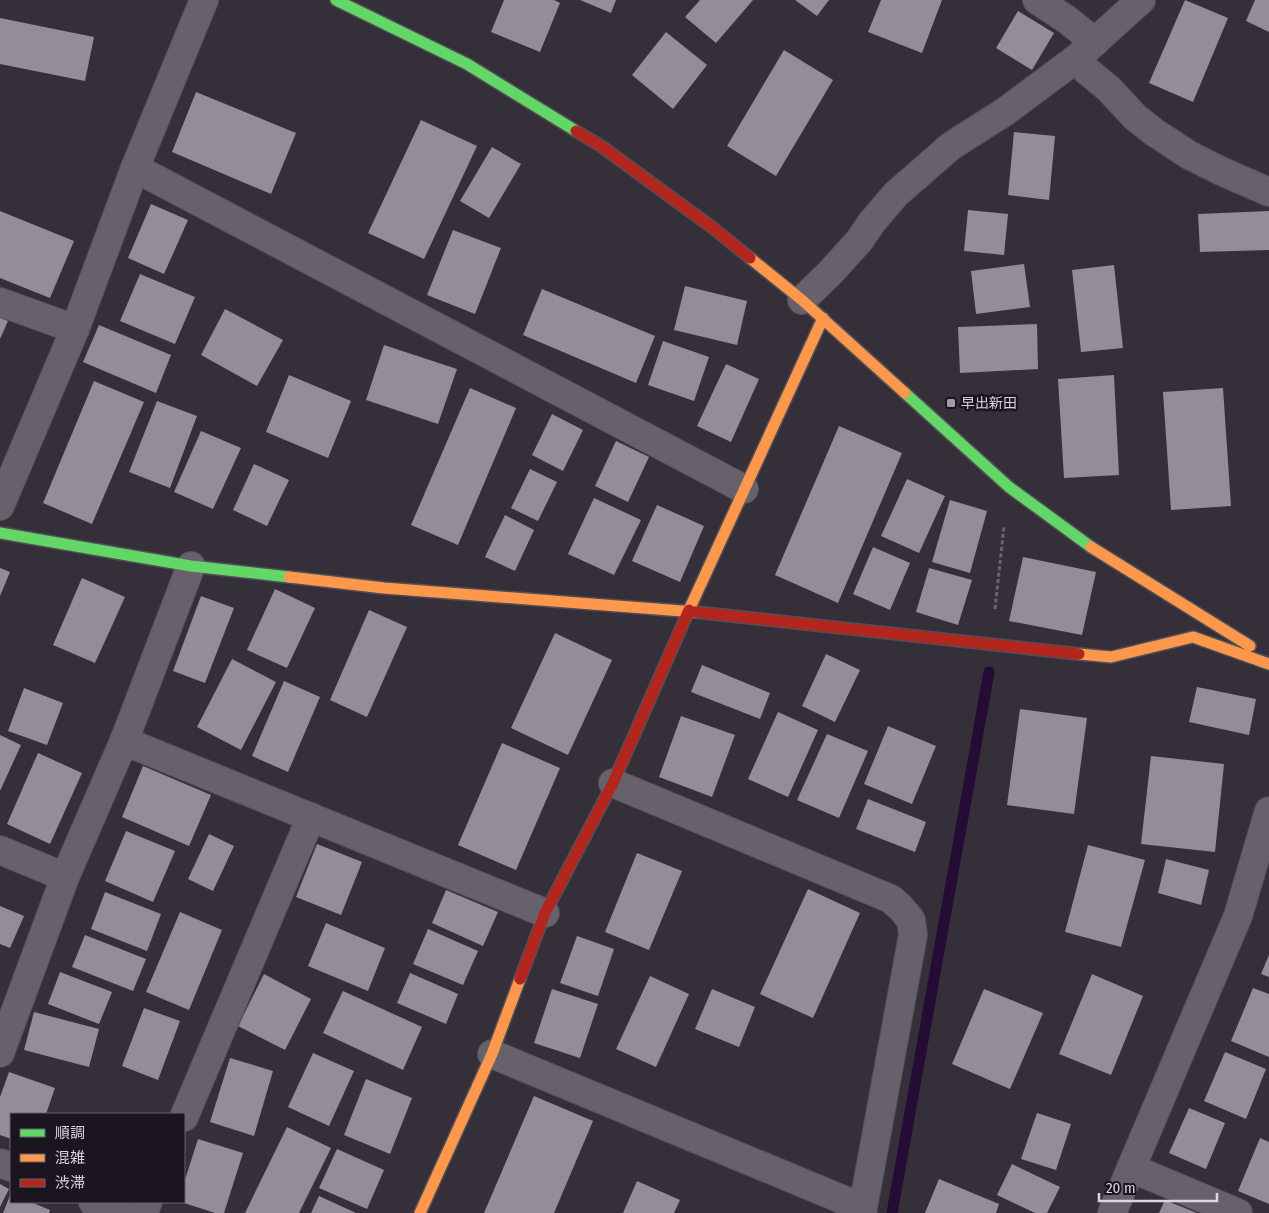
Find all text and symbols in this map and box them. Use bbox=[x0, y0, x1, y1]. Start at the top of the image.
place label: 早出新田 bbox=[961, 395, 1017, 412]
marker: 早出新田 bbox=[945, 397, 957, 409]
legend bbox=[10, 1113, 185, 1203]
text: 順調 bbox=[55, 1124, 85, 1142]
text: 混雑 bbox=[55, 1149, 85, 1167]
scale bar bbox=[1099, 1170, 1216, 1202]
text: 渋滞 bbox=[55, 1174, 85, 1192]
text: 20 m bbox=[1106, 1179, 1136, 1197]

